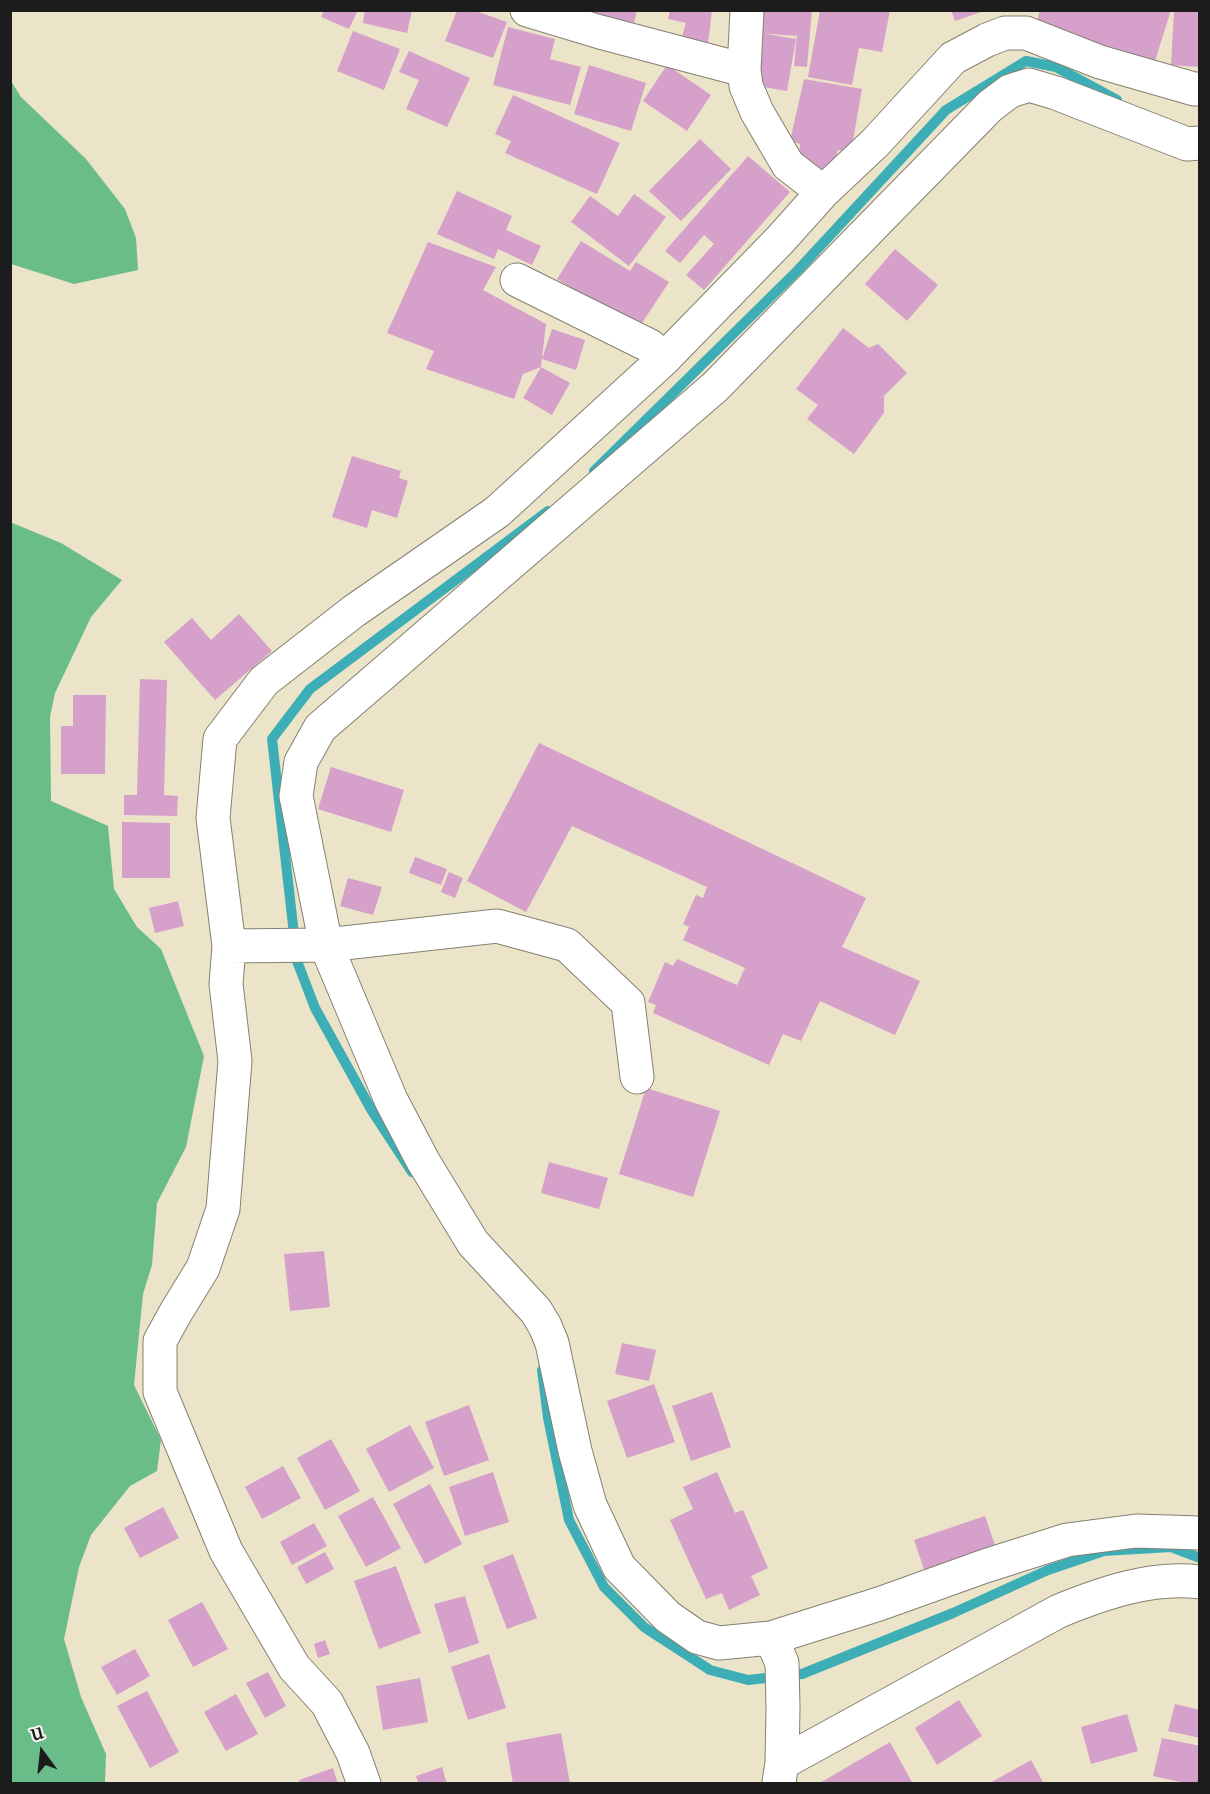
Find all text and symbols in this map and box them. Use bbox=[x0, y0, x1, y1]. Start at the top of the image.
north arrow bbox=[12, 1722, 72, 1782]
text: U bbox=[29, 1723, 46, 1745]

